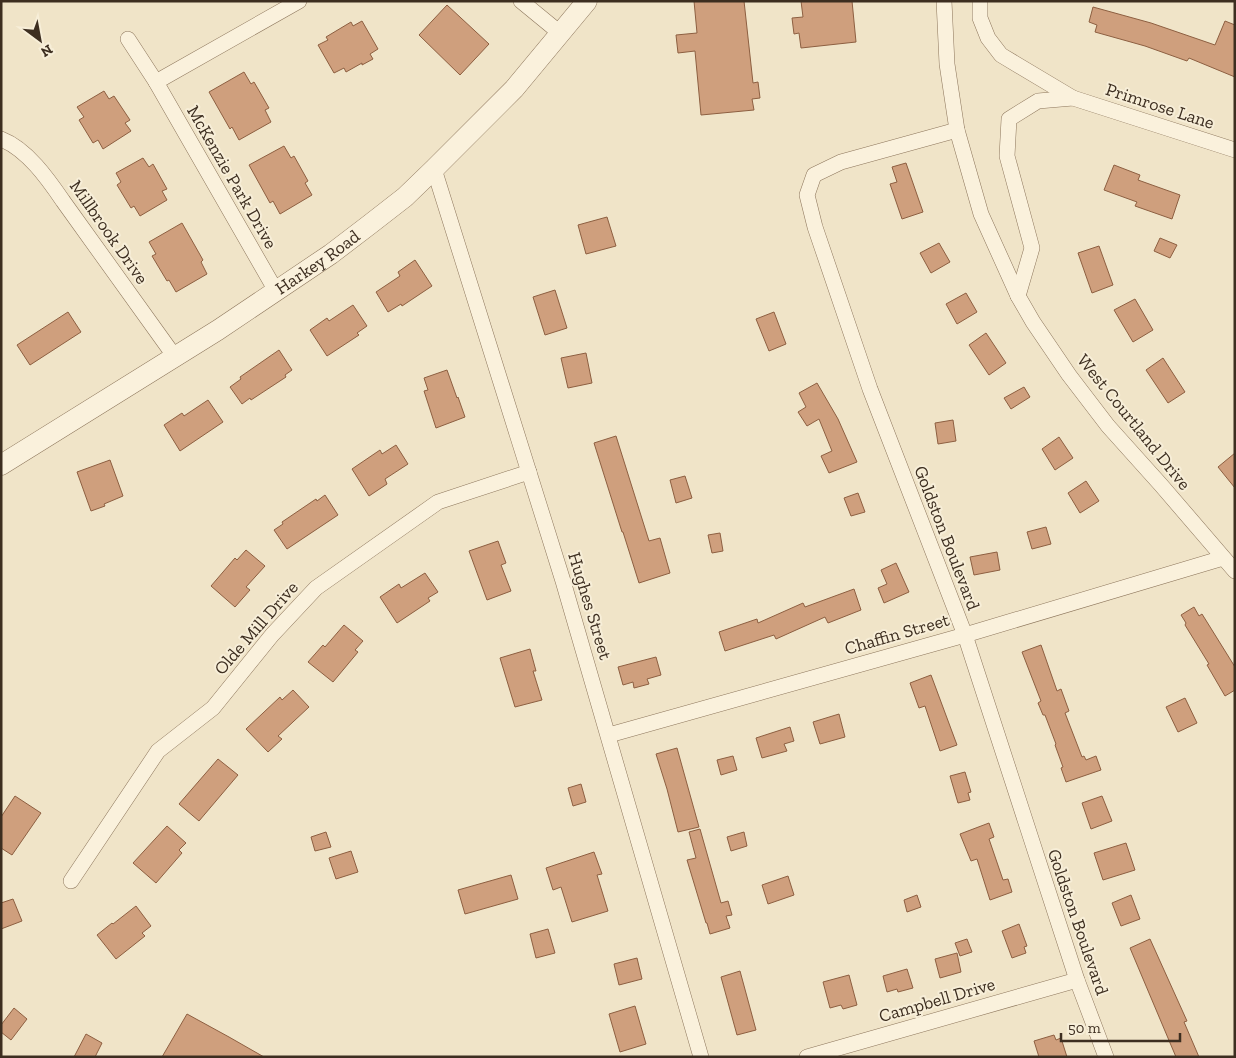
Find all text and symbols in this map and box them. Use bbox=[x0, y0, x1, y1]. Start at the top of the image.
north arrow bbox=[15, 15, 65, 65]
text: N bbox=[37, 41, 56, 61]
street label: Primrose Lane bbox=[1103, 78, 1217, 134]
street label: McKenzie Park Drive bbox=[182, 102, 282, 252]
street label: Millbrook Drive bbox=[65, 176, 153, 288]
street label: Harkey Road bbox=[271, 225, 364, 299]
street label: West Courtland Drive bbox=[1072, 350, 1196, 494]
street label: Goldston Boulevard bbox=[909, 463, 985, 613]
street label: Hughes Street bbox=[563, 550, 617, 663]
street label: Olde Mill Drive bbox=[209, 577, 303, 679]
street label: Chaffin Street bbox=[842, 608, 952, 659]
street label: Goldston Boulevard bbox=[1043, 846, 1113, 998]
street label: Campbell Drive bbox=[876, 973, 998, 1027]
scale bar bbox=[1061, 1010, 1180, 1042]
text: 50 m bbox=[1068, 1019, 1101, 1037]

